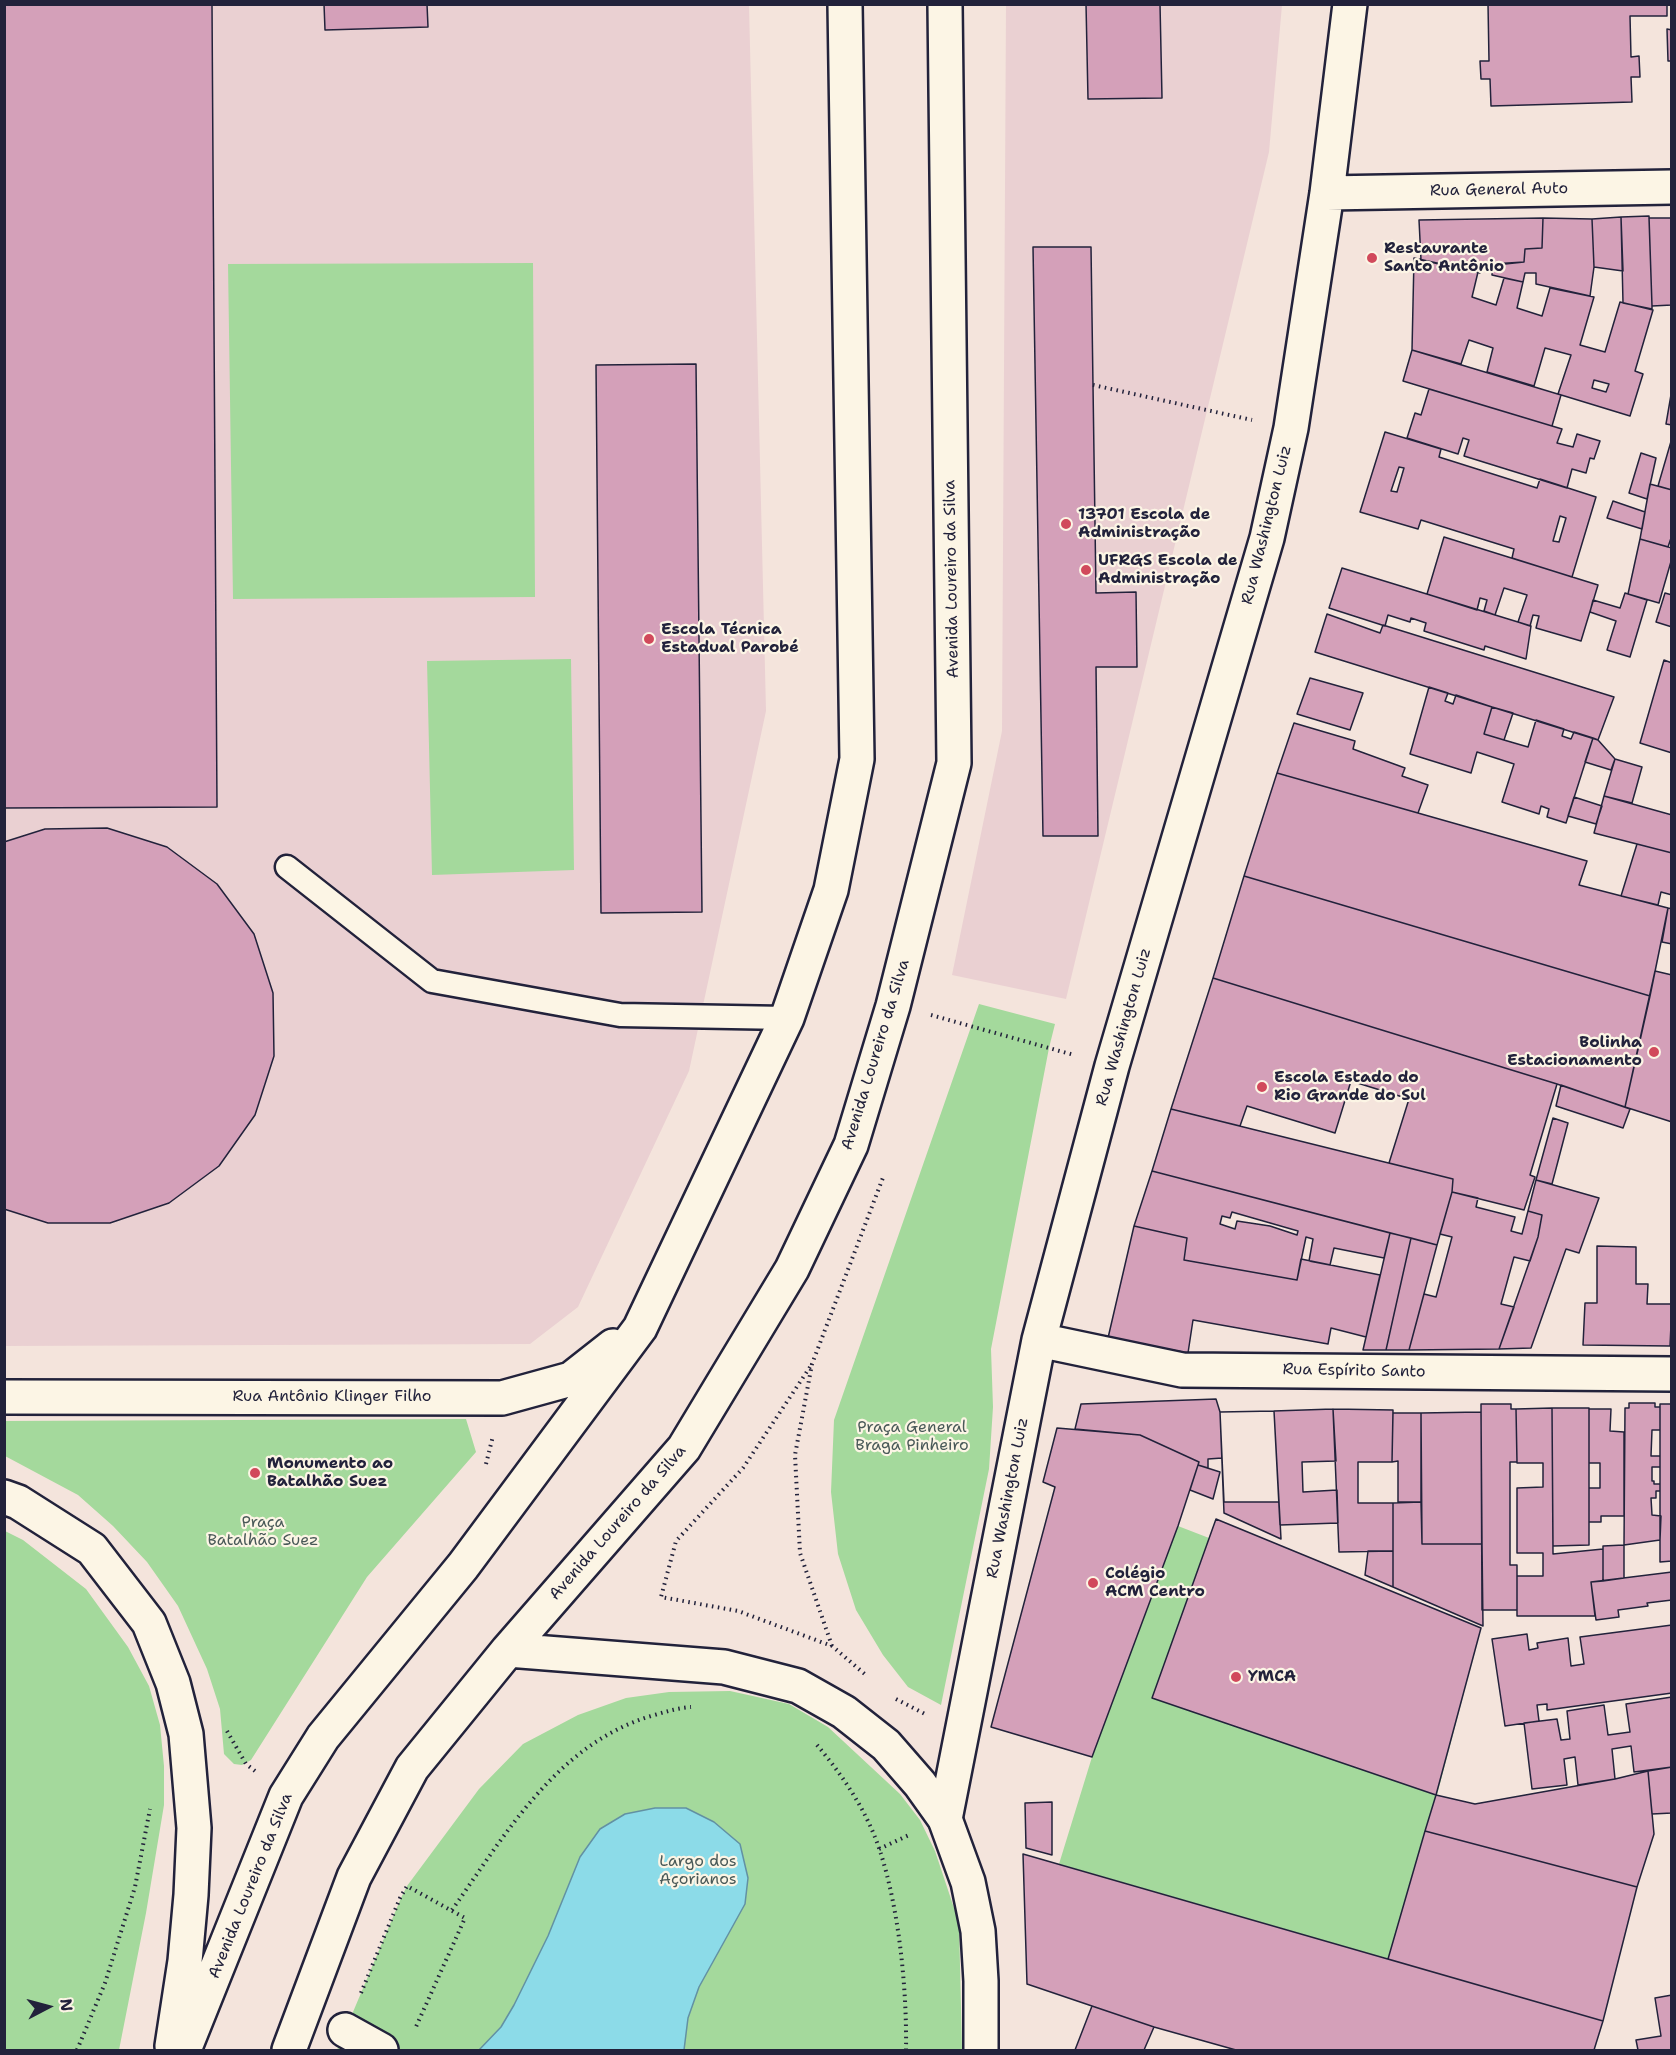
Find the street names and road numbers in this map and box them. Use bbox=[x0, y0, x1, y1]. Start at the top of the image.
street label: Rua General Auto bbox=[1430, 179, 1568, 201]
street label: Rua Washington Luiz bbox=[1238, 443, 1296, 607]
street label: Avenida Loureiro da Silva bbox=[941, 480, 963, 678]
street label: Rua Washington Luiz bbox=[1092, 946, 1156, 1108]
street label: Avenida Loureiro da Silva bbox=[838, 957, 914, 1153]
street label: Rua Espírito Santo bbox=[1282, 1360, 1426, 1382]
street label: Rua Antônio Klinger Filho bbox=[232, 1387, 432, 1407]
street label: Rua Washington Luiz bbox=[983, 1416, 1033, 1580]
street label: Avenida Loureiro da Silva bbox=[546, 1442, 690, 1604]
street label: Avenida Loureiro da Silva bbox=[205, 1790, 297, 1982]

